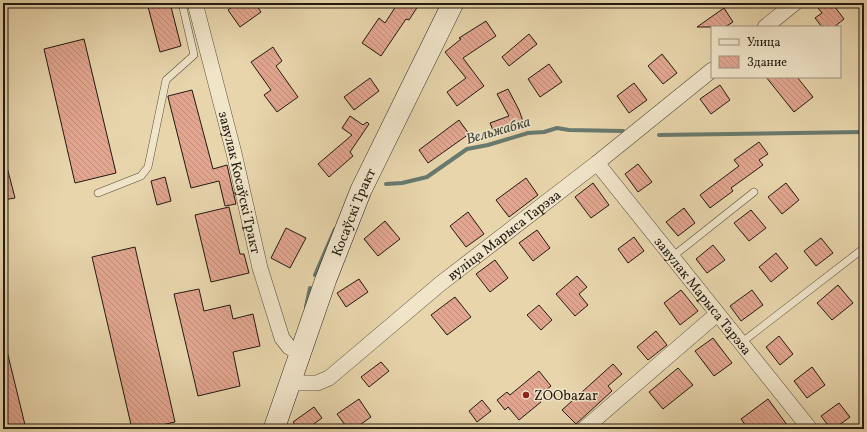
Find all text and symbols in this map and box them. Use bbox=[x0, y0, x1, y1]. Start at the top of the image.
legend bbox=[711, 26, 841, 78]
text: Улица bbox=[747, 35, 780, 51]
text: Здание bbox=[747, 55, 787, 71]
street label: завулак Косаўскі Тракт bbox=[213, 110, 264, 256]
water label: Вельжабка bbox=[464, 112, 533, 151]
street label: Косаўскі Тракт bbox=[328, 165, 381, 259]
street label: вуліца Марыса Тарэза bbox=[444, 186, 565, 286]
street label: завулак Марыса Тарэза bbox=[649, 234, 755, 360]
place label: ZOObazar bbox=[534, 387, 598, 406]
marker: ZOObazar bbox=[521, 390, 531, 400]

